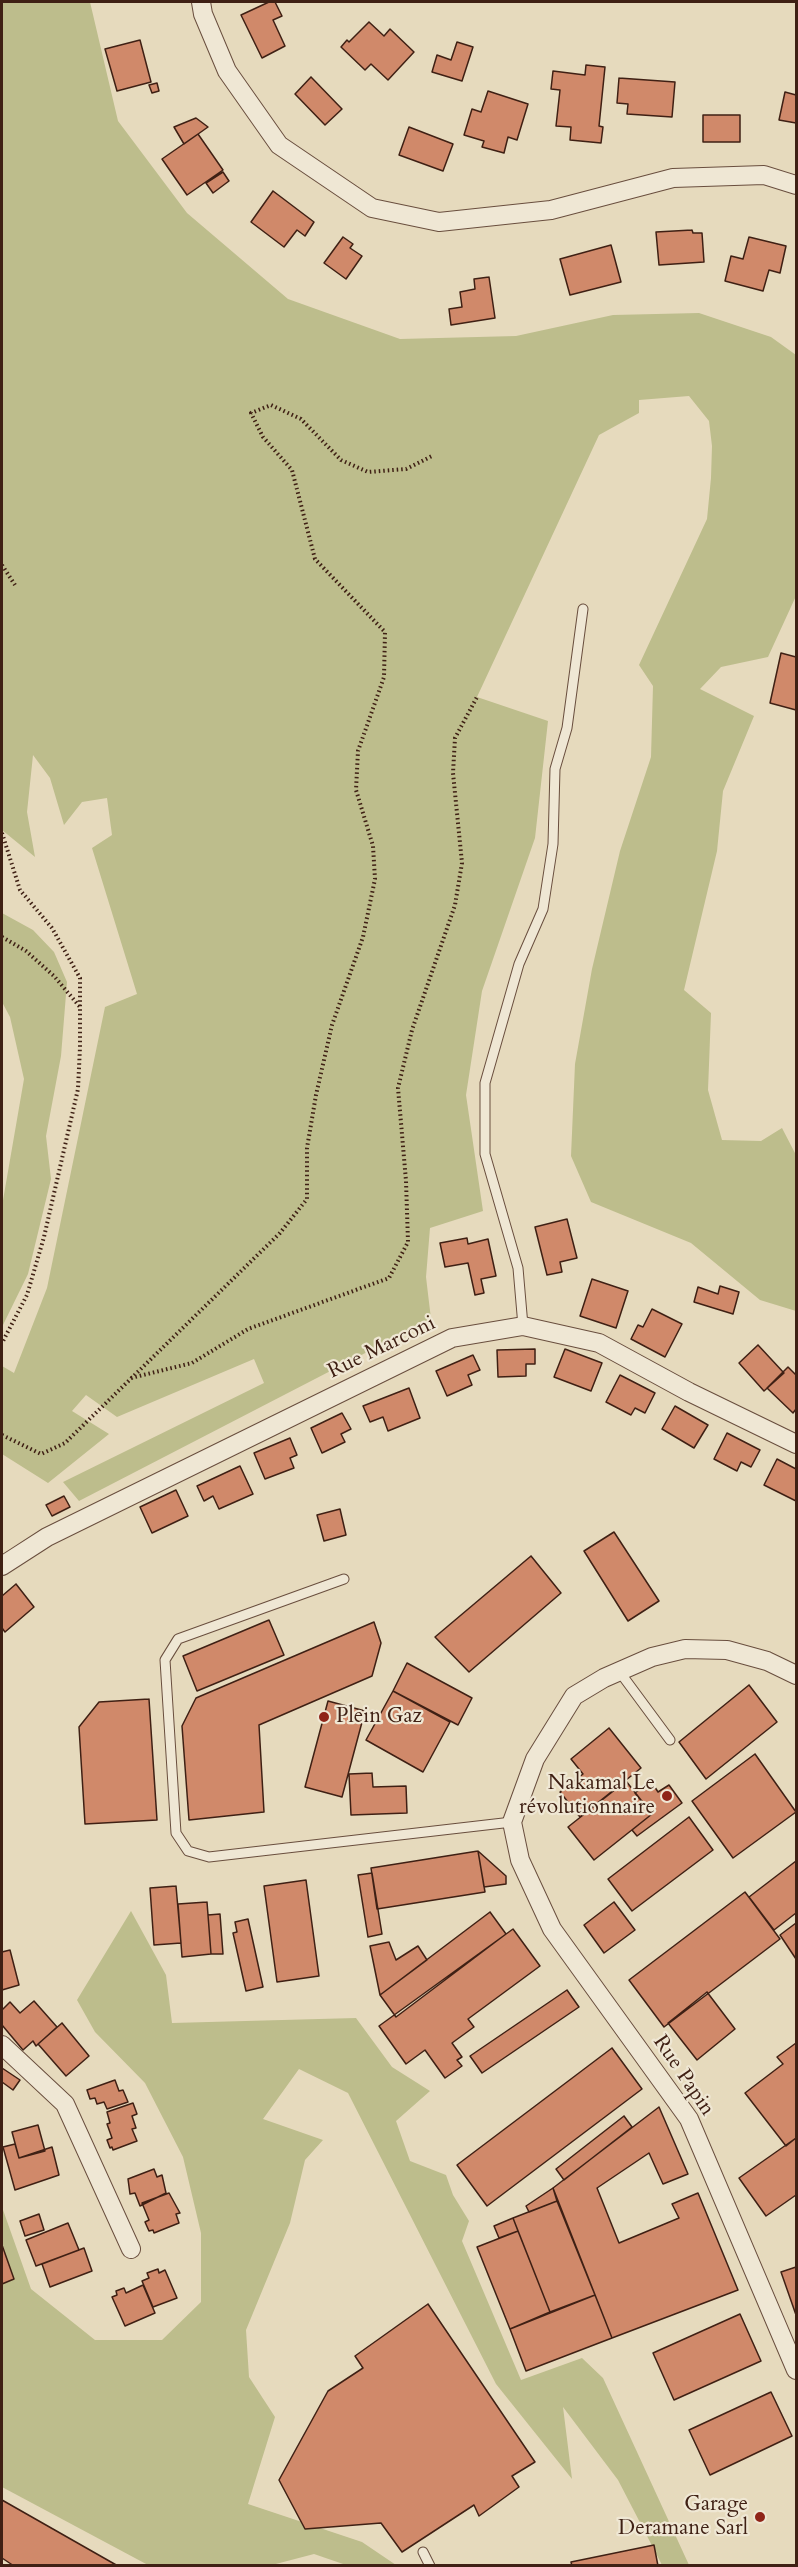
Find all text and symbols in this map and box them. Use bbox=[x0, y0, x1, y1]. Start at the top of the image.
street label: Rue Marconi bbox=[324, 1311, 440, 1385]
place label: Plein Gaz bbox=[336, 1704, 422, 1730]
marker: Plein Gaz bbox=[317, 1710, 331, 1724]
place label: Nakamal Le révolutionnaire bbox=[519, 1771, 655, 1821]
marker: Nakamal Le révolutionnaire bbox=[660, 1789, 674, 1803]
street label: Rue Papin bbox=[647, 2031, 719, 2121]
place label: Garage Deramane Sarl bbox=[618, 2492, 748, 2542]
marker: Garage Deramane Sarl bbox=[753, 2510, 767, 2524]

